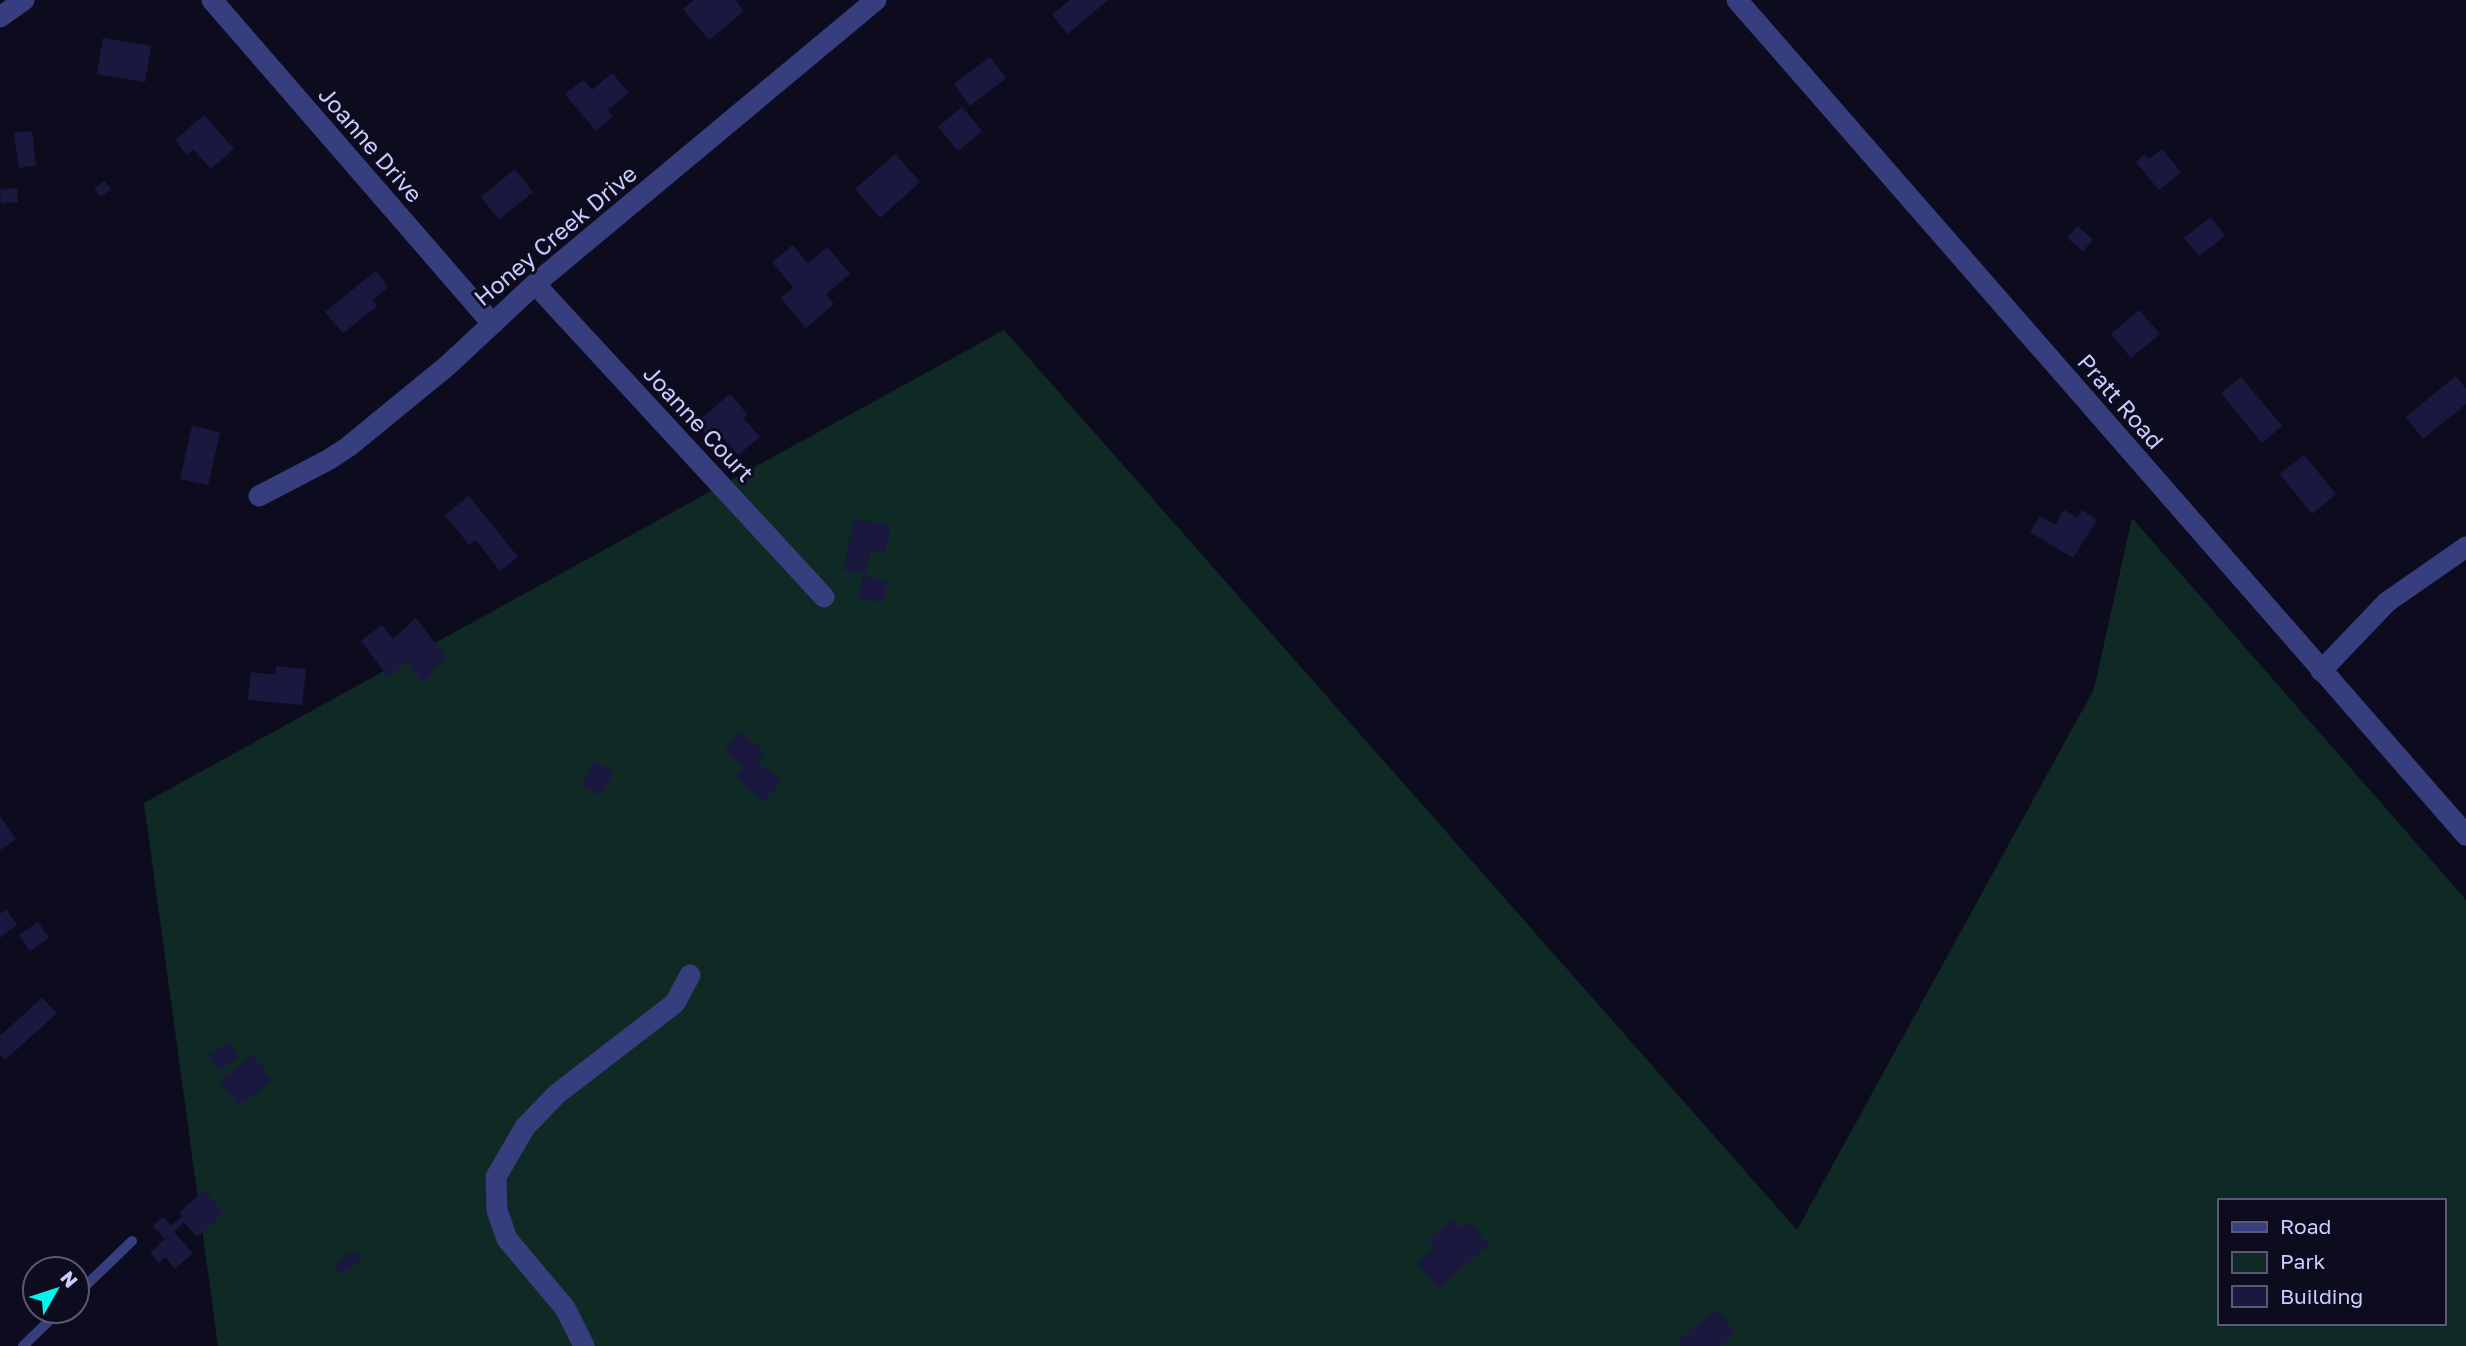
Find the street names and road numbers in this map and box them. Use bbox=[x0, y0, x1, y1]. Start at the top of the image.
street label: Joanne Drive bbox=[313, 80, 429, 208]
street label: Honey Creek Drive bbox=[468, 159, 642, 311]
street label: Pratt Road bbox=[2072, 348, 2170, 454]
street label: Joanne Court bbox=[638, 359, 760, 487]

